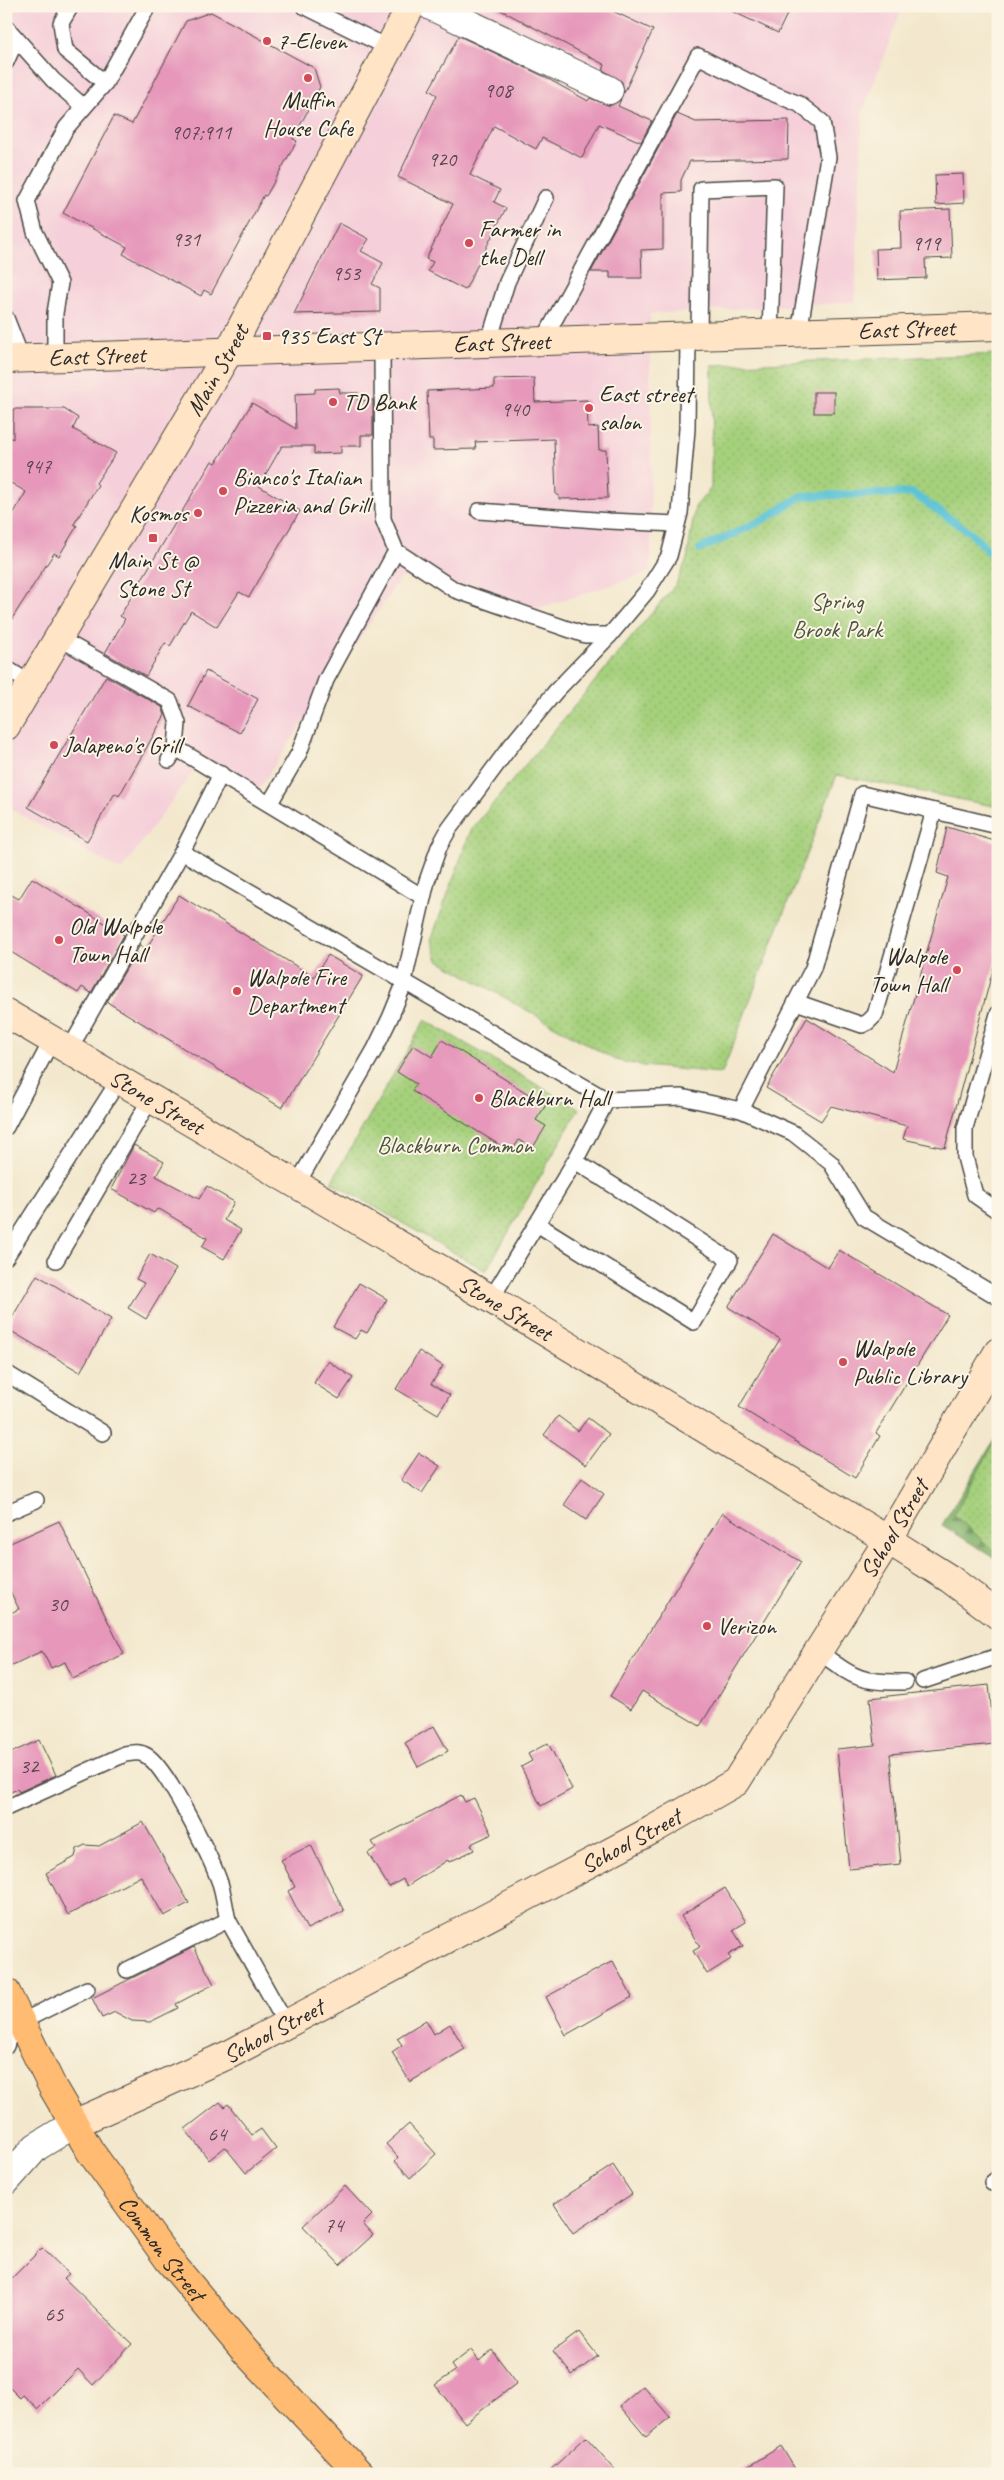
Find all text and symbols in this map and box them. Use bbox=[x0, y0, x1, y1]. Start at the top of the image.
place label: 7-Eleven bbox=[277, 26, 348, 56]
marker: 7-Eleven bbox=[261, 35, 273, 47]
marker: Muffin House Cafe bbox=[302, 72, 314, 84]
house number: 908 bbox=[484, 77, 515, 103]
place label: Muffin House Cafe bbox=[263, 85, 355, 143]
house number: 907;911 bbox=[171, 119, 233, 145]
house number: 920 bbox=[428, 146, 458, 172]
place label: Farmer in the Dell bbox=[479, 214, 562, 272]
house number: 931 bbox=[172, 226, 202, 252]
house number: 919 bbox=[912, 230, 942, 256]
marker: Farmer in the Dell bbox=[463, 237, 475, 249]
house number: 953 bbox=[332, 260, 362, 286]
street label: East Street bbox=[858, 312, 958, 346]
street label: Main Street bbox=[179, 317, 256, 421]
place label: 935 East St bbox=[277, 321, 383, 351]
street label: East Street bbox=[453, 326, 553, 359]
marker: 935 East St bbox=[261, 330, 273, 342]
street label: East Street bbox=[48, 339, 148, 373]
place label: East street salon bbox=[599, 379, 695, 437]
place label: TD Bank bbox=[343, 387, 418, 417]
marker: TD Bank bbox=[327, 396, 339, 408]
house number: 940 bbox=[501, 396, 531, 422]
marker: East street salon bbox=[583, 402, 595, 414]
house number: 947 bbox=[23, 453, 53, 479]
place label: Bianco's Italian Pizzeria and Grill bbox=[233, 462, 374, 520]
marker: Bianco's Italian Pizzeria and Grill bbox=[217, 485, 229, 497]
place label: Kosmos bbox=[129, 498, 190, 528]
marker: Kosmos bbox=[192, 507, 204, 519]
marker: Main St @ Stone St bbox=[147, 532, 159, 544]
place label: Main St @ Stone St bbox=[108, 545, 199, 603]
park label: Spring Brook Park bbox=[792, 586, 884, 644]
place label: Jalapeno's Grill bbox=[63, 730, 185, 760]
marker: Jalapeno's Grill bbox=[48, 739, 60, 751]
place label: Old Walpole Town Hall bbox=[69, 911, 164, 969]
marker: Old Walpole Town Hall bbox=[53, 934, 65, 946]
place label: Walpole Town Hall bbox=[870, 941, 951, 999]
place label: Walpole Fire Department bbox=[247, 962, 348, 1020]
marker: Walpole Town Hall bbox=[951, 964, 963, 976]
marker: Walpole Fire Department bbox=[231, 985, 243, 997]
street label: Stone Street bbox=[104, 1062, 211, 1142]
place label: Blackburn Hall bbox=[489, 1083, 613, 1113]
marker: Blackburn Hall bbox=[473, 1092, 485, 1104]
park label: Blackburn Common bbox=[377, 1130, 534, 1160]
house number: 23 bbox=[127, 1165, 147, 1191]
street label: Stone Street bbox=[453, 1268, 560, 1349]
place label: Walpole Public Library bbox=[853, 1333, 969, 1391]
marker: Walpole Public Library bbox=[837, 1356, 849, 1368]
street label: School Street bbox=[853, 1471, 937, 1584]
house number: 30 bbox=[49, 1591, 69, 1617]
place label: Verizon bbox=[717, 1611, 777, 1641]
marker: Verizon bbox=[701, 1620, 713, 1632]
house number: 32 bbox=[20, 1753, 40, 1779]
street label: School Street bbox=[575, 1800, 689, 1880]
street label: School Street bbox=[218, 1991, 332, 2070]
house number: 64 bbox=[208, 2121, 229, 2147]
street label: Common Street bbox=[112, 2190, 214, 2310]
house number: 74 bbox=[325, 2212, 346, 2238]
house number: 65 bbox=[45, 2301, 65, 2327]

